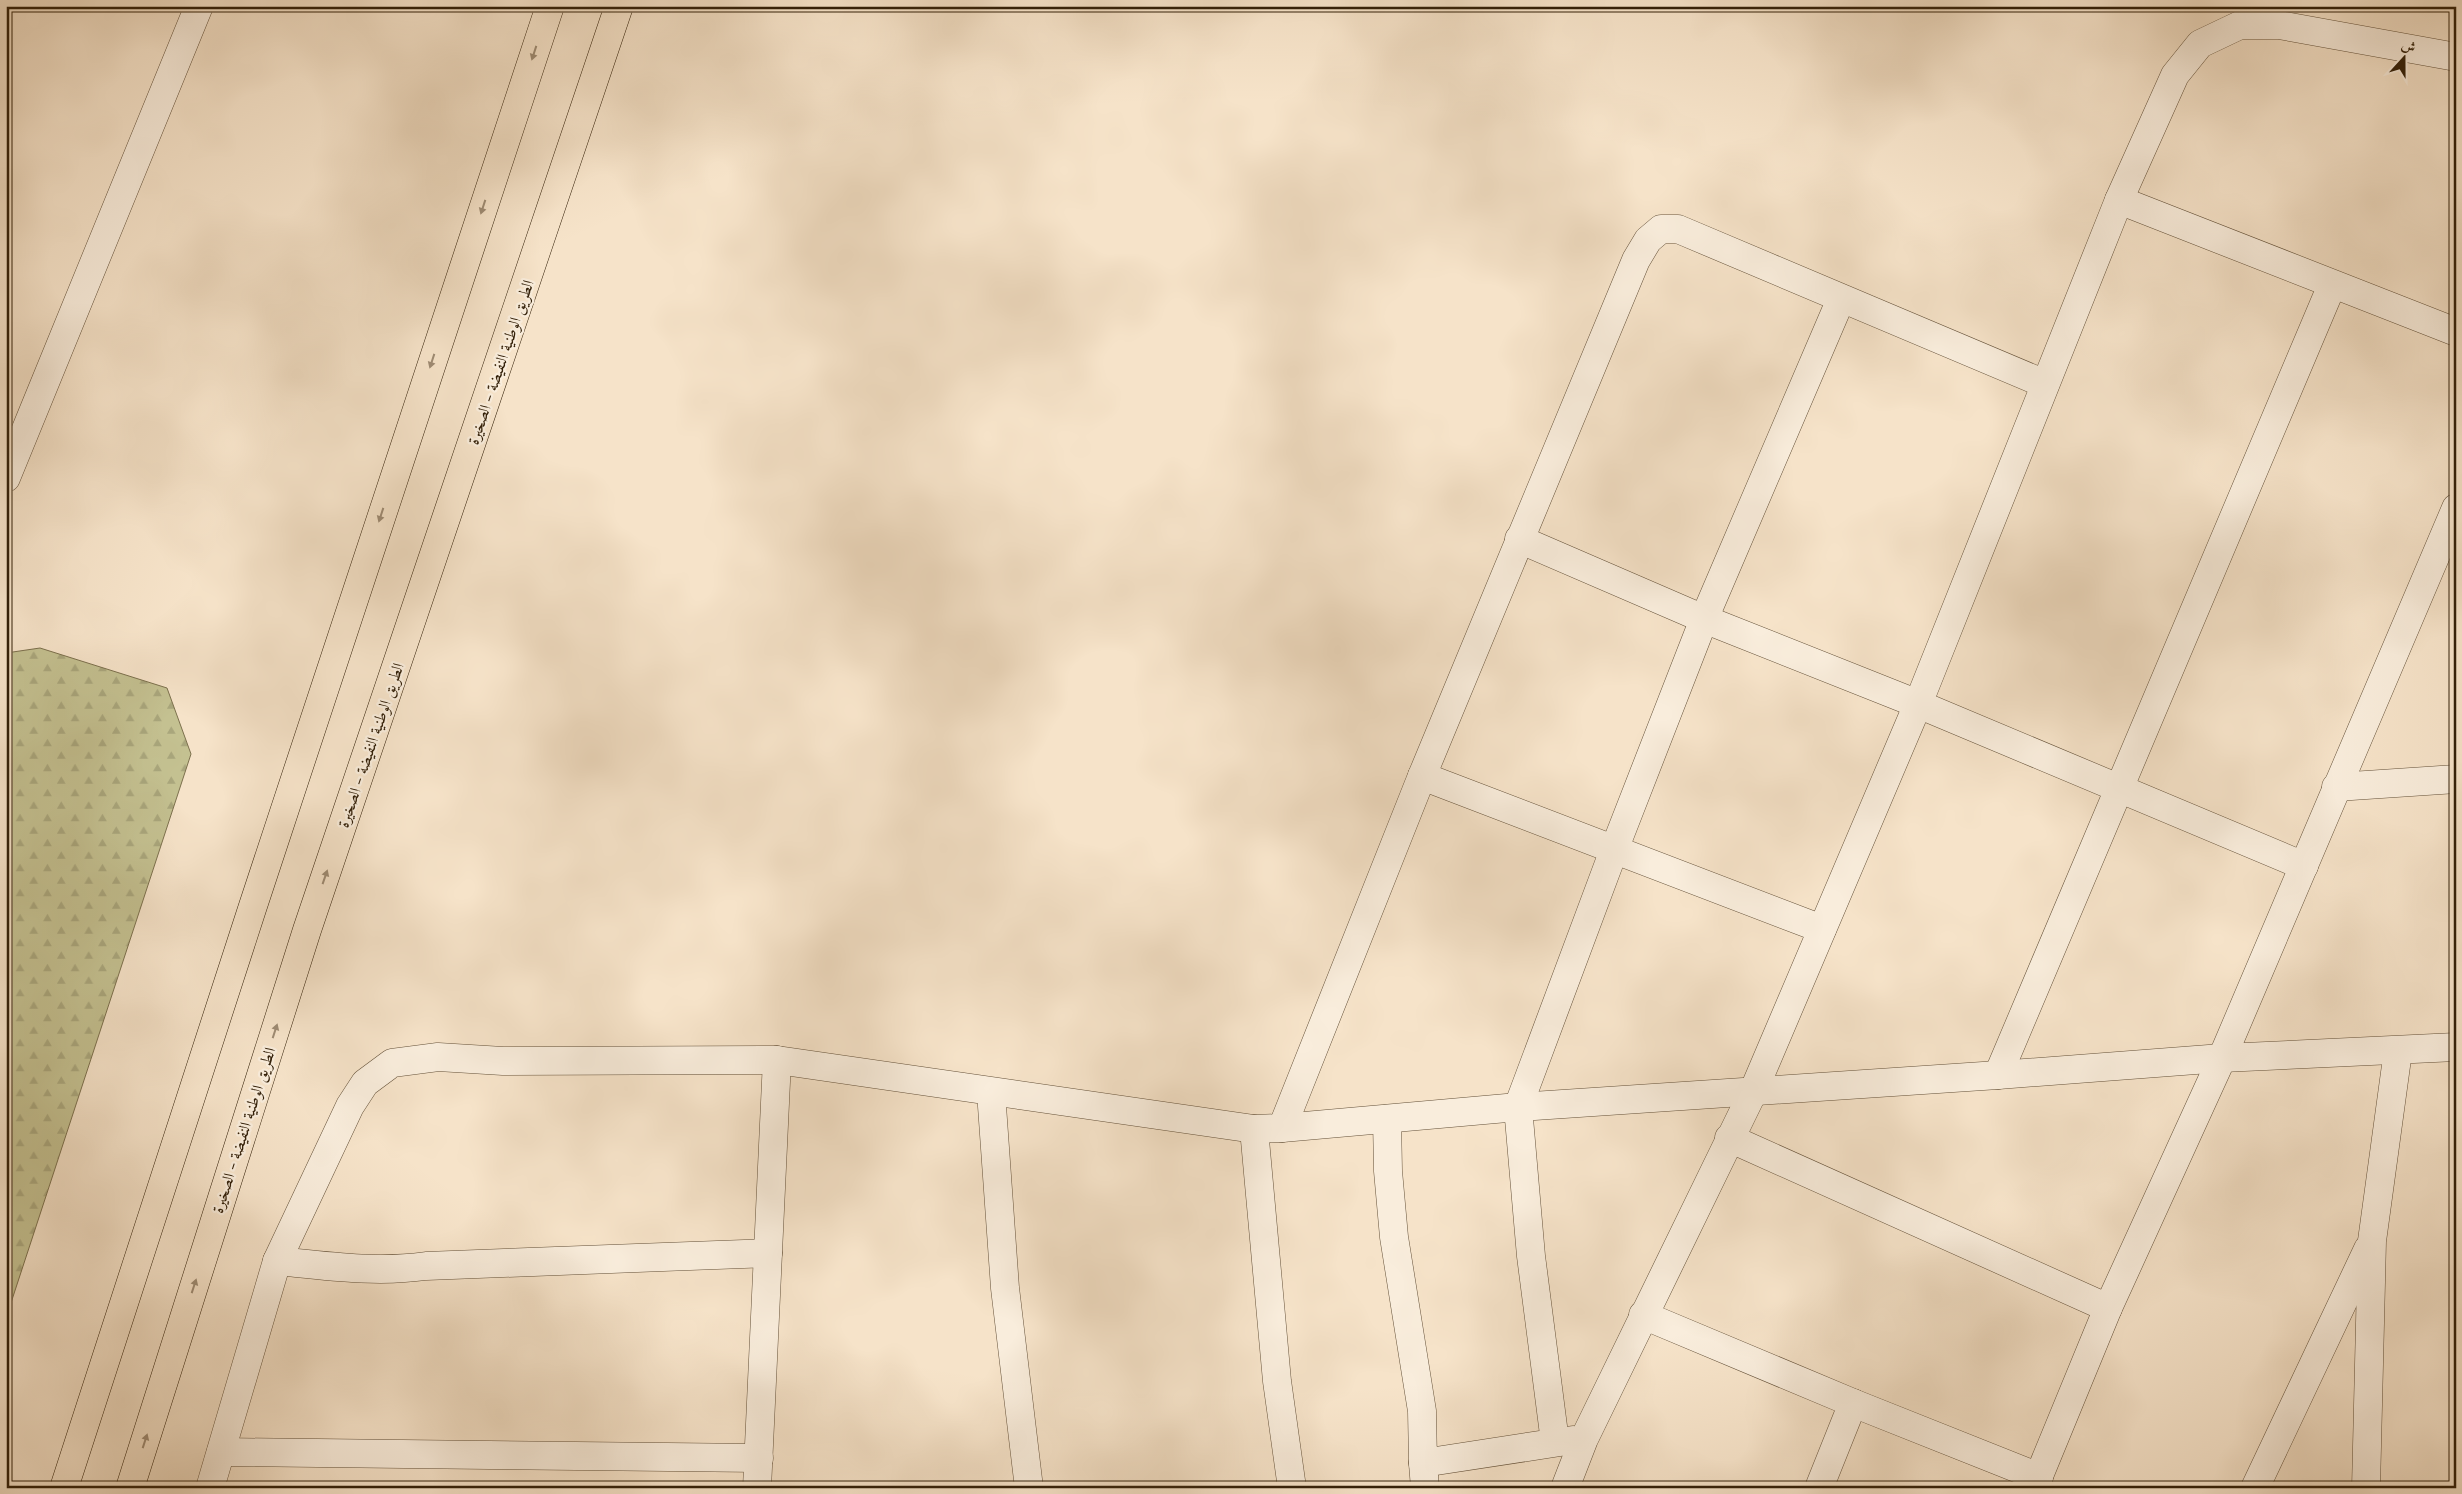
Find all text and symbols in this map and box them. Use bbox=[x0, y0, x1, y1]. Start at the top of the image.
north arrow bbox=[2380, 32, 2430, 82]
text: ش bbox=[2399, 35, 2418, 58]
one-way arrow bbox=[530, 45, 538, 60]
one-way arrow bbox=[479, 199, 486, 214]
street label: الطريق الوطنية النفيضة - الصخيرة bbox=[462, 277, 540, 448]
one-way arrow bbox=[428, 354, 436, 369]
one-way arrow bbox=[377, 508, 385, 523]
street label: الطريق الوطنية النفيضة - الصخيرة bbox=[332, 660, 410, 831]
one-way arrow bbox=[322, 869, 329, 884]
one-way arrow bbox=[271, 1024, 279, 1039]
street label: الطريق الوطنية النفيضة - الصخيرة bbox=[207, 1045, 281, 1216]
one-way arrow bbox=[191, 1279, 198, 1294]
one-way arrow bbox=[142, 1434, 149, 1449]

